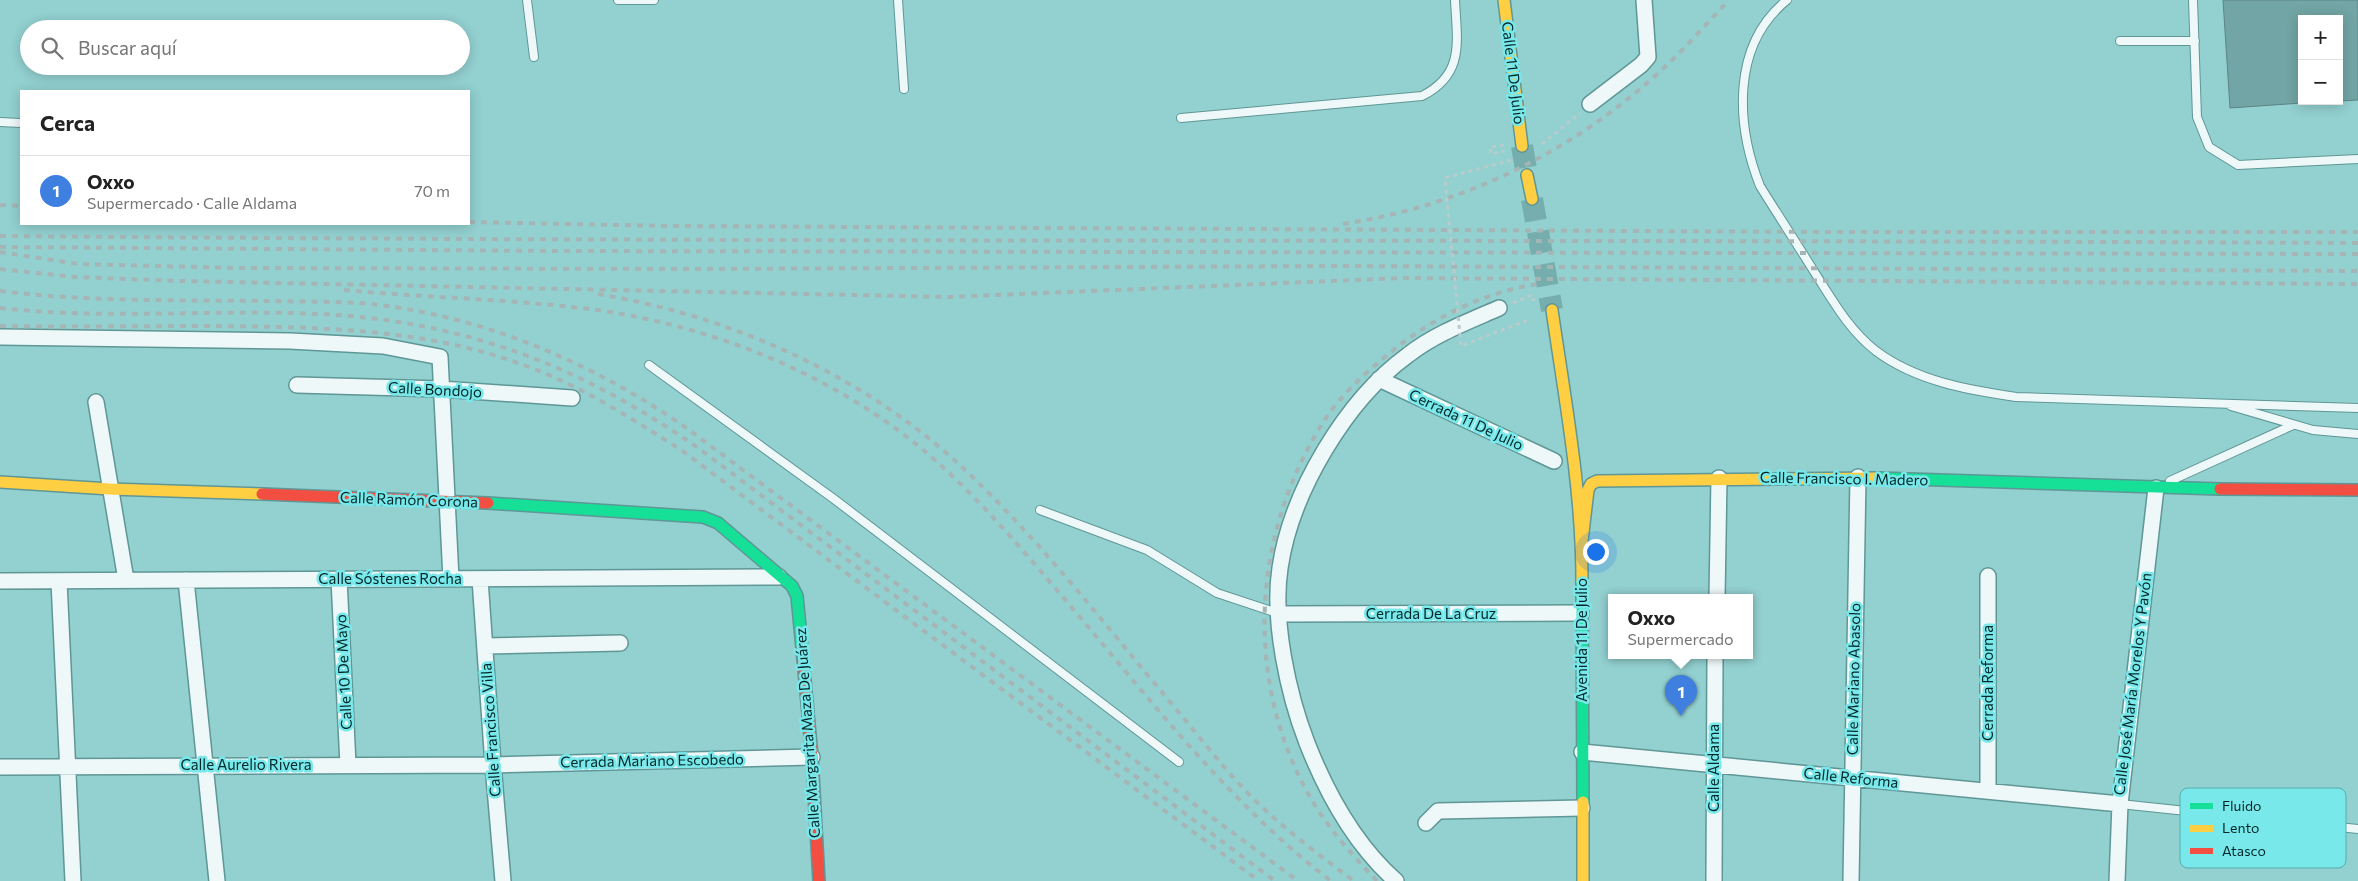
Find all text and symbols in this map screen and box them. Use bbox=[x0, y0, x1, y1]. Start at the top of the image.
map controls bbox=[2298, 15, 2343, 105]
button: + bbox=[2298, 15, 2343, 60]
search box bbox=[20, 20, 470, 75]
street label: Calle 11 De Julio bbox=[1499, 20, 1529, 125]
icon: search bbox=[38, 34, 66, 62]
text: Buscar aquí bbox=[78, 36, 177, 59]
button: − bbox=[2298, 60, 2343, 105]
text: Cerca bbox=[40, 110, 95, 135]
text: Oxxo bbox=[87, 170, 135, 193]
text: 1 bbox=[52, 181, 60, 200]
text: 70 m bbox=[414, 181, 450, 200]
text: Supermercado · Calle Aldama bbox=[87, 193, 297, 212]
street label: Calle Bondojo bbox=[388, 378, 483, 400]
street label: Cerrada 11 De Julio bbox=[1406, 385, 1527, 453]
street label: Calle Francisco I. Madero bbox=[1760, 468, 1928, 488]
street label: Calle Ramón Corona bbox=[340, 488, 478, 510]
your location bbox=[1583, 539, 1609, 565]
street label: Calle Sóstenes Rocha bbox=[318, 569, 462, 587]
street label: Calle José María Morelos Y Pavón bbox=[2109, 572, 2155, 796]
street label: Avenida 11 De Julio bbox=[1572, 578, 1590, 702]
popup bbox=[1608, 594, 1753, 659]
street label: Calle Mariano Abasolo bbox=[1843, 603, 1863, 755]
street label: Cerrada De La Cruz bbox=[1366, 604, 1496, 622]
text: Oxxo bbox=[1627, 606, 1675, 629]
street label: Calle 10 De Mayo bbox=[331, 614, 355, 730]
street label: Cerrada Reforma bbox=[1978, 625, 1996, 741]
street label: Calle Margarita Maza De Juárez bbox=[791, 627, 823, 839]
text: Supermercado bbox=[1627, 629, 1734, 648]
street label: Calle Francisco Villa bbox=[476, 663, 504, 798]
pin: 1 bbox=[1665, 675, 1697, 716]
street label: Calle Aldama bbox=[1704, 724, 1722, 812]
street label: Cerrada Mariano Escobedo bbox=[560, 749, 744, 771]
street label: Calle Aurelio Rivera bbox=[180, 755, 312, 773]
street label: Calle Reforma bbox=[1803, 763, 1899, 791]
legend bbox=[2180, 788, 2346, 868]
text: Fluido bbox=[2222, 797, 2261, 814]
text: Lento bbox=[2222, 819, 2259, 836]
text: Atasco bbox=[2222, 842, 2266, 859]

